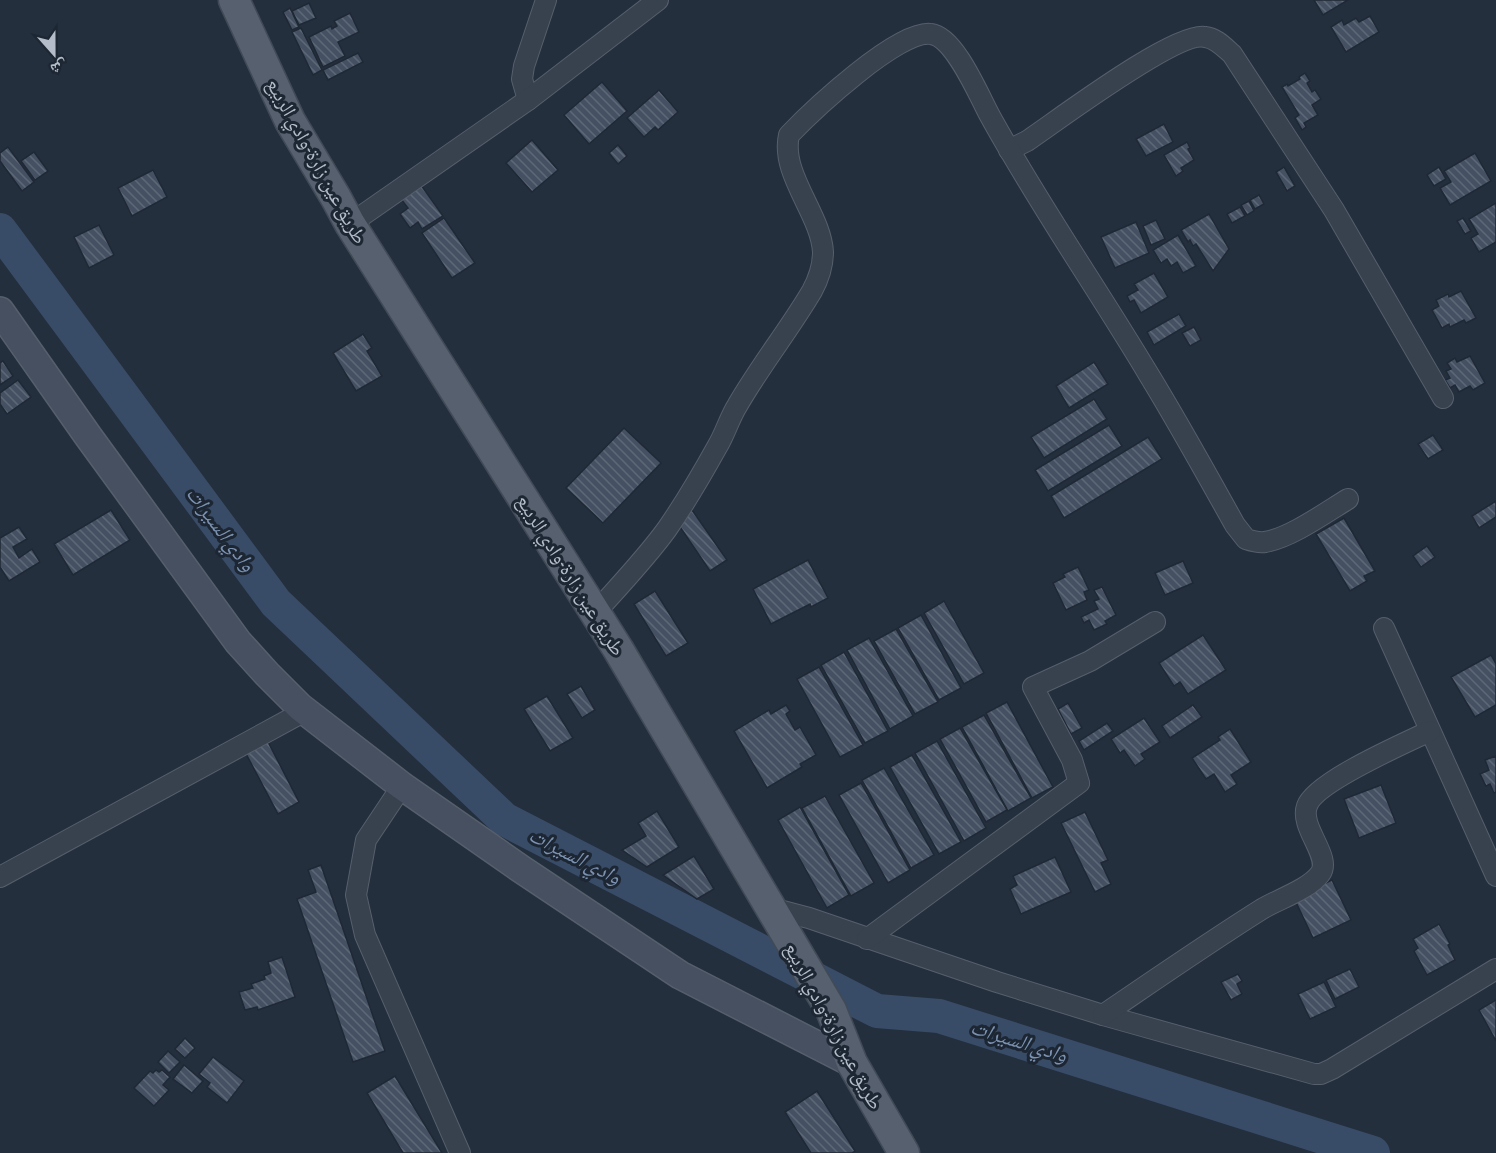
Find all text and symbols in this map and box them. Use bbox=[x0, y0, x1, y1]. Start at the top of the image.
north arrow bbox=[24, 24, 84, 84]
text: ش bbox=[48, 56, 71, 79]
street label: طريق عين زارة-وادي الربيع bbox=[258, 74, 372, 250]
water label: وادي السيرات bbox=[178, 481, 262, 579]
street label: طريق عين زارة-وادي الربيع bbox=[508, 490, 630, 662]
water label: وادي السيرات bbox=[523, 822, 626, 893]
street label: طريق عين زارة-وادي الربيع bbox=[776, 938, 888, 1116]
water label: وادي السيرات bbox=[966, 1014, 1071, 1071]

